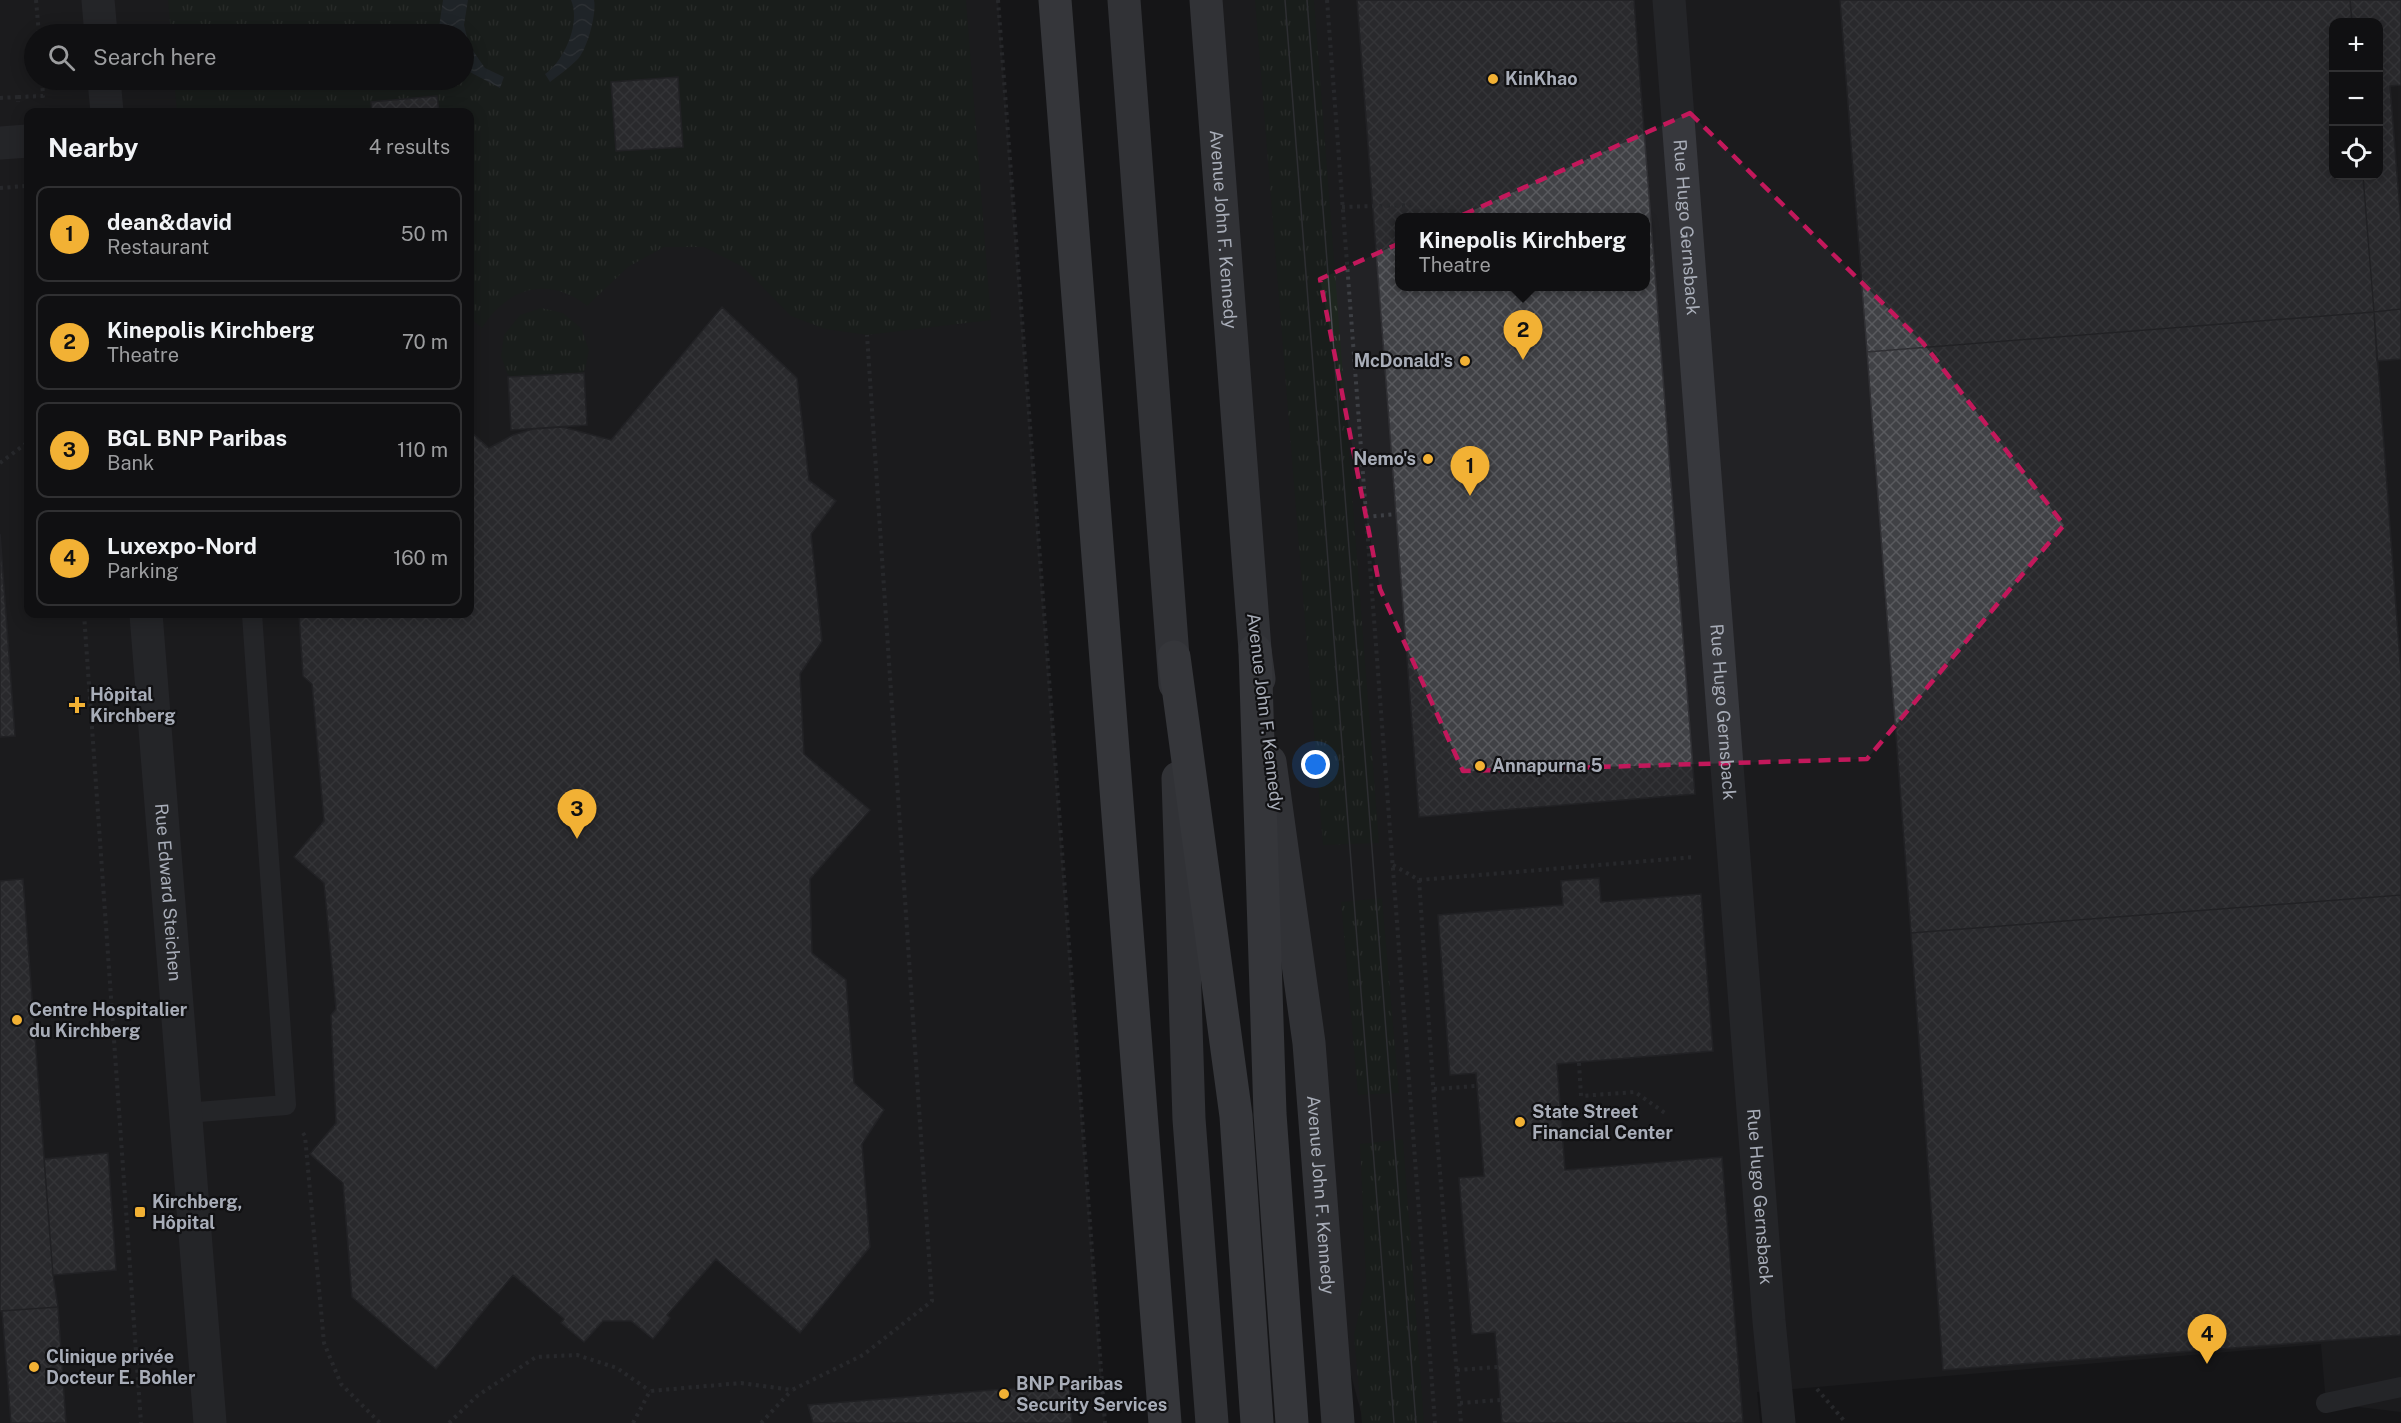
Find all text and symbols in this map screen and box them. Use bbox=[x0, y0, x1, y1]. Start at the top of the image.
map controls bbox=[2329, 18, 2383, 180]
button: + bbox=[2329, 18, 2383, 72]
search box bbox=[24, 24, 474, 90]
icon: search bbox=[45, 41, 78, 74]
text: Search here bbox=[93, 44, 217, 70]
place label: KinKhao bbox=[1505, 68, 1578, 89]
marker: KinKhao bbox=[1486, 72, 1500, 86]
button: − bbox=[2329, 72, 2383, 126]
button: locate bbox=[2329, 126, 2383, 180]
street label: Avenue John F. Kennedy bbox=[1206, 129, 1242, 330]
text: Nearby bbox=[48, 132, 138, 163]
text: 4 results bbox=[369, 135, 450, 159]
street label: Rue Hugo Gernsback bbox=[1670, 138, 1704, 316]
text: dean&david bbox=[107, 209, 232, 235]
popup bbox=[1395, 213, 1650, 291]
text: 1 bbox=[65, 222, 74, 246]
text: 50 m bbox=[401, 222, 448, 246]
text: Kinepolis Kirchberg bbox=[1419, 227, 1626, 253]
text: Restaurant bbox=[107, 235, 209, 259]
text: Theatre bbox=[1419, 253, 1491, 277]
pin: 2 bbox=[1504, 310, 1543, 360]
text: Kinepolis Kirchberg bbox=[107, 317, 314, 343]
text: 2 bbox=[63, 330, 76, 354]
text: 70 m bbox=[402, 330, 448, 354]
text: Theatre bbox=[107, 343, 179, 367]
place label: McDonald's bbox=[1354, 350, 1453, 371]
marker: McDonald's bbox=[1458, 354, 1472, 368]
text: BGL BNP Paribas bbox=[107, 425, 287, 451]
text: 3 bbox=[63, 438, 76, 462]
text: 110 m bbox=[397, 438, 448, 462]
pin: 1 bbox=[1450, 446, 1490, 496]
place label: Nemo's bbox=[1353, 448, 1416, 469]
text: Bank bbox=[107, 451, 154, 475]
marker: Nemo's bbox=[1421, 452, 1435, 466]
text: Luxexpo-Nord bbox=[107, 533, 257, 559]
text: 4 bbox=[63, 546, 76, 570]
text: 160 m bbox=[393, 546, 448, 570]
text: Parking bbox=[107, 559, 179, 583]
street label: Avenue John F. Kennedy bbox=[1243, 612, 1288, 813]
street label: Rue Hugo Gernsback bbox=[1706, 623, 1741, 801]
place label: Hôpital Kirchberg bbox=[90, 684, 176, 726]
marker: Hôpital Kirchberg bbox=[68, 696, 86, 714]
your location bbox=[1301, 750, 1330, 779]
place label: Annapurna 5 bbox=[1492, 755, 1603, 776]
marker: Annapurna 5 bbox=[1473, 759, 1487, 773]
pin: 3 bbox=[558, 790, 596, 839]
street label: Rue Edward Steichen bbox=[151, 802, 186, 982]
place label: Centre Hospitalier du Kirchberg bbox=[29, 999, 188, 1041]
marker: Centre Hospitalier du Kirchberg bbox=[10, 1013, 24, 1027]
street label: Avenue John F. Kennedy bbox=[1303, 1094, 1339, 1296]
place label: State Street Financial Center bbox=[1532, 1101, 1673, 1143]
street label: Rue Hugo Gernsback bbox=[1743, 1108, 1777, 1285]
marker: State Street Financial Center bbox=[1513, 1115, 1527, 1129]
place label: Kirchberg, Hôpital bbox=[152, 1191, 243, 1233]
marker: Kirchberg, Hôpital bbox=[133, 1205, 147, 1219]
pin: 4 bbox=[2188, 1314, 2226, 1364]
place label: Clinique privée Docteur E. Bohler bbox=[46, 1346, 196, 1388]
marker: Clinique privée Docteur E. Bohler bbox=[27, 1360, 41, 1374]
place label: BNP Paribas Security Services bbox=[1016, 1373, 1167, 1415]
marker: BNP Paribas Security Services bbox=[997, 1387, 1011, 1401]

